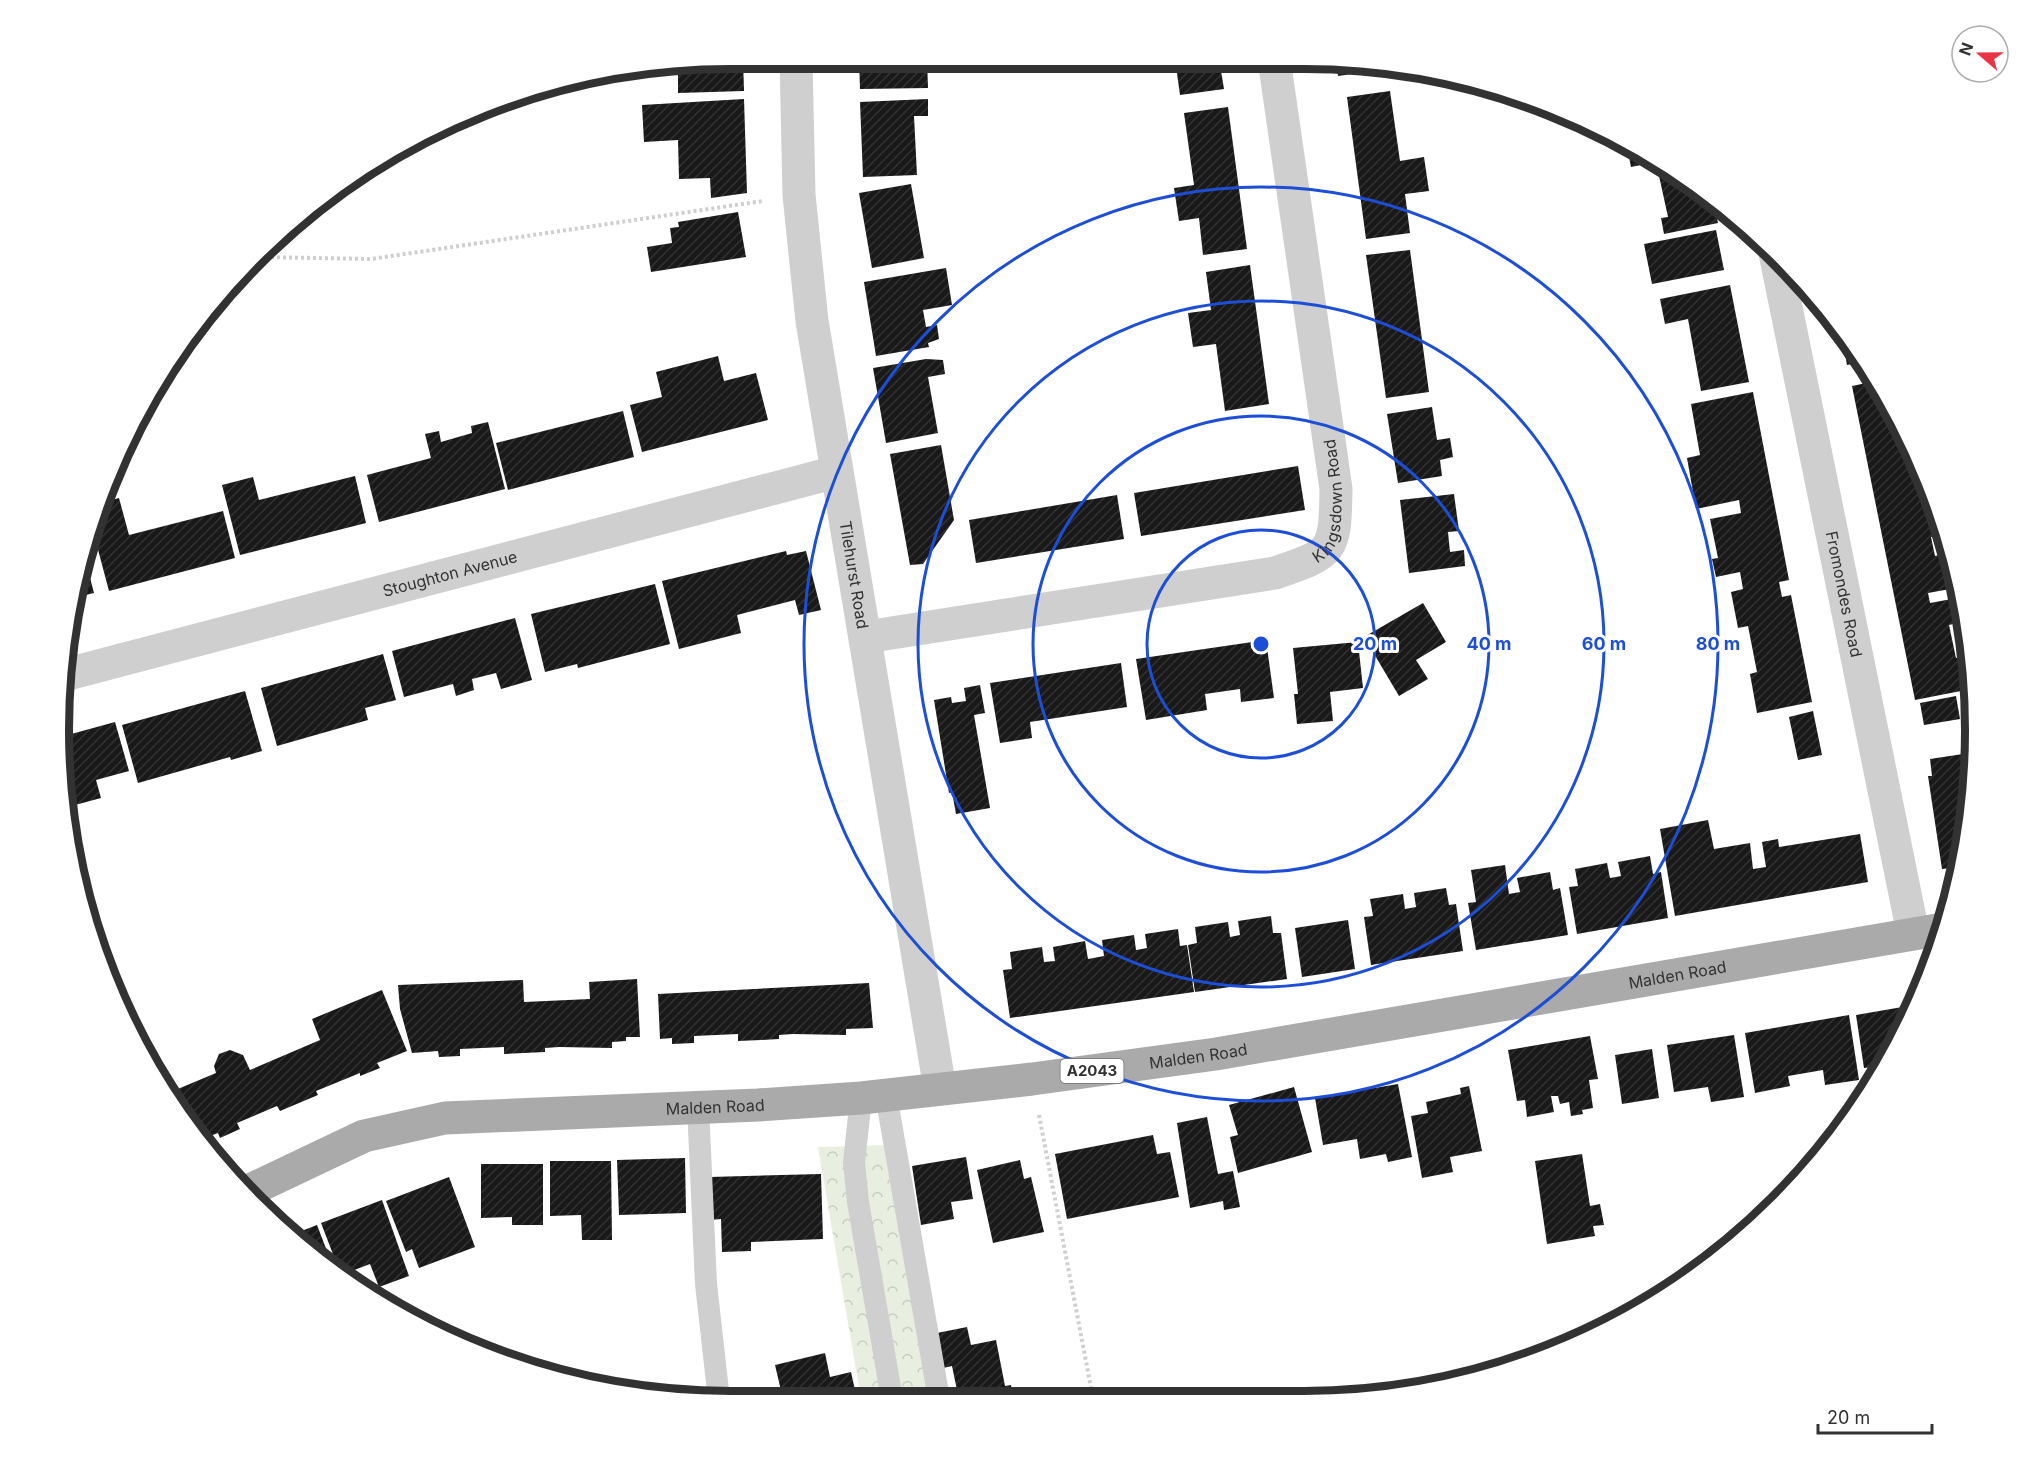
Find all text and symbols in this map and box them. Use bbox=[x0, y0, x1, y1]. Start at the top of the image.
north arrow bbox=[1950, 24, 2010, 84]
text: N bbox=[1954, 40, 1977, 58]
street label: Kingsdown Road bbox=[1308, 438, 1346, 567]
street label: Tilehurst Road bbox=[835, 519, 873, 630]
street label: Fromondes Road bbox=[1822, 529, 1867, 659]
street label: Stoughton Avenue bbox=[380, 546, 519, 601]
text: 20 m bbox=[1353, 633, 1397, 654]
text: 40 m bbox=[1467, 633, 1512, 654]
text: 60 m bbox=[1582, 633, 1626, 654]
text: 80 m bbox=[1696, 633, 1740, 654]
centre of rings bbox=[1251, 634, 1271, 654]
street label: Malden Road bbox=[1627, 956, 1728, 993]
street label: Malden Road bbox=[1148, 1039, 1249, 1073]
road number: A2043 bbox=[1060, 1059, 1124, 1083]
street label: Malden Road bbox=[665, 1095, 765, 1119]
scale bar bbox=[1818, 1397, 1932, 1435]
text: 20 m bbox=[1827, 1407, 1870, 1428]

